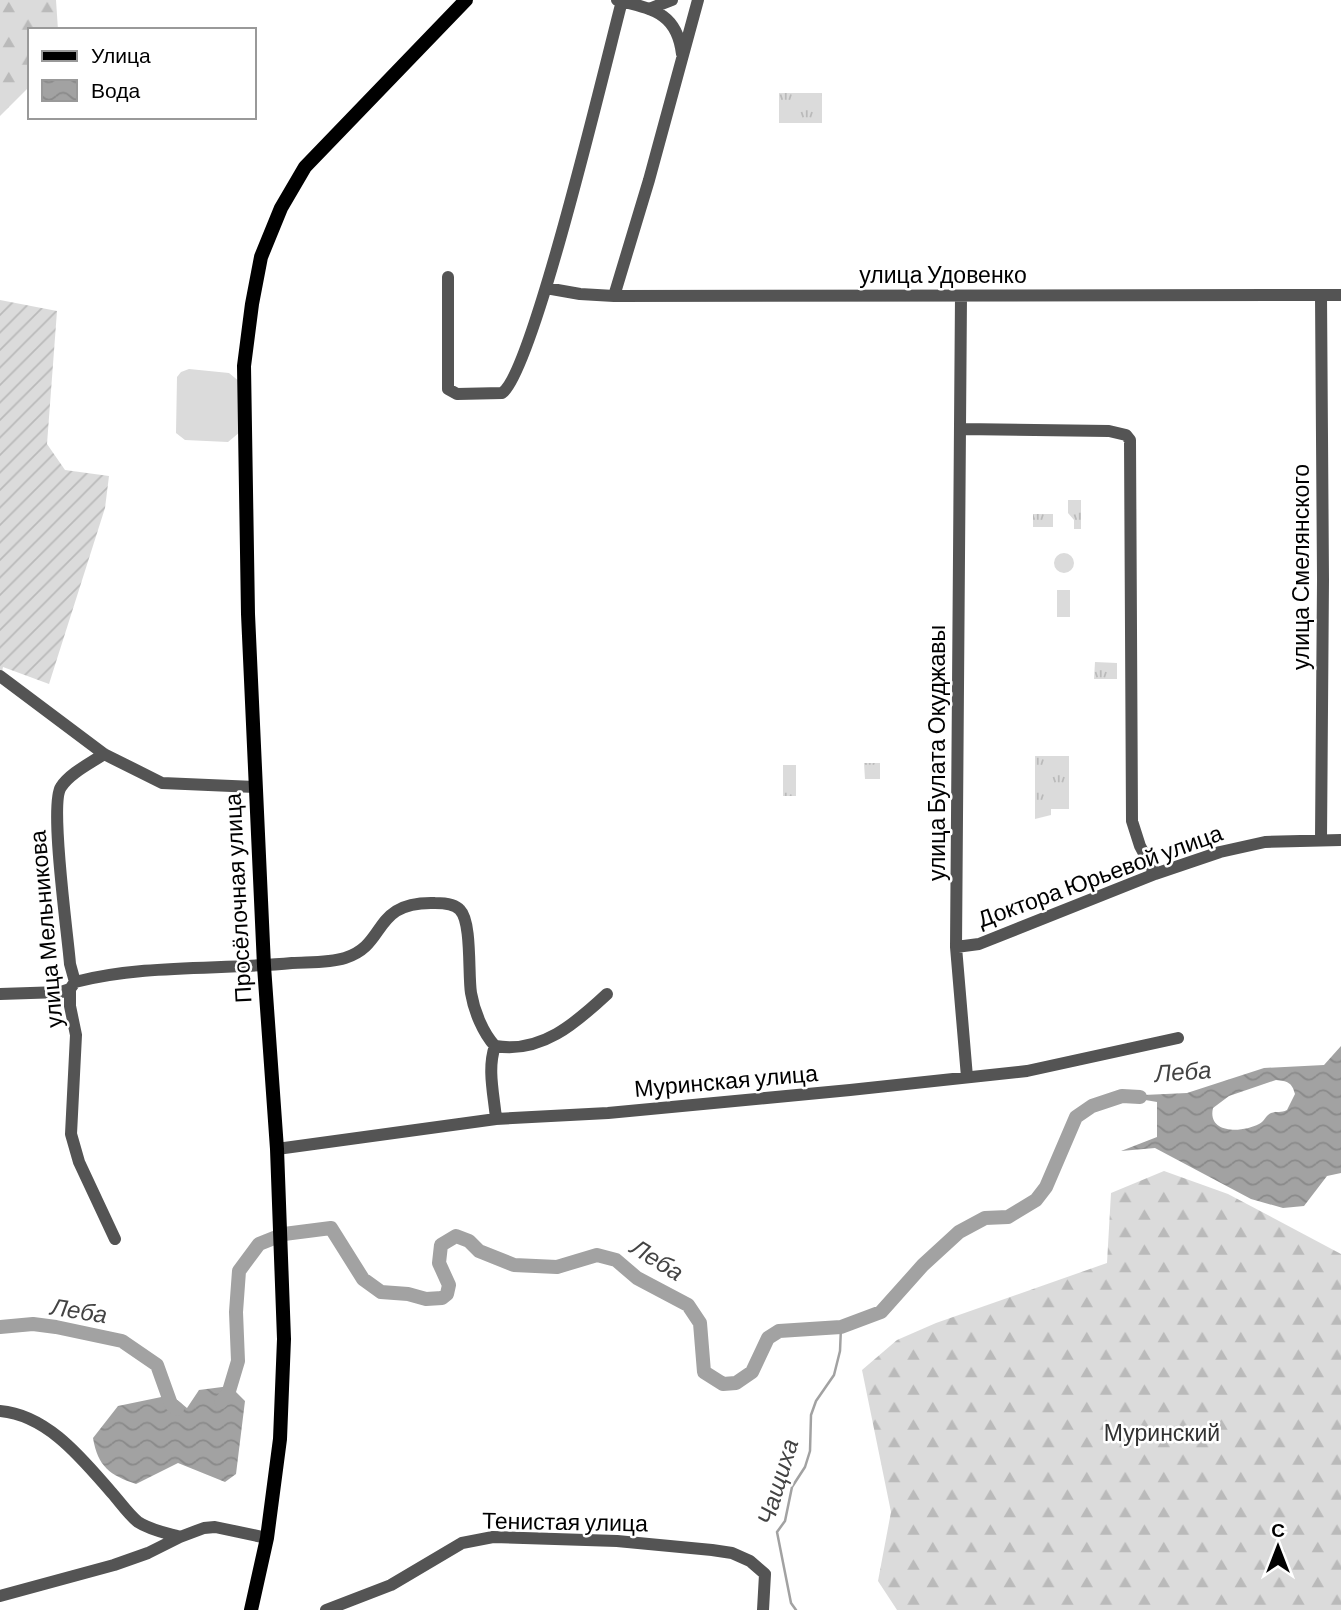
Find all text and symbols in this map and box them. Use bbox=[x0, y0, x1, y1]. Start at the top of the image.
legend bbox=[28, 28, 256, 119]
text: Улица bbox=[91, 42, 151, 67]
text: Вода bbox=[91, 77, 140, 102]
street label: улица Удовенко bbox=[859, 260, 1027, 288]
street label: улица Смелянского bbox=[1286, 464, 1314, 670]
street label: улица Булата Окуджавы bbox=[922, 625, 950, 881]
street label: Просёлочная улица bbox=[218, 792, 256, 1004]
street label: Доктора Юрьевой улица bbox=[973, 818, 1226, 932]
street label: улица Мельникова bbox=[22, 829, 68, 1029]
water label: Леба bbox=[1152, 1054, 1212, 1087]
street label: Муринская улица bbox=[633, 1058, 819, 1102]
water label: Леба bbox=[624, 1230, 690, 1286]
water label: Леба bbox=[47, 1290, 109, 1328]
park label: Муринский bbox=[1104, 1418, 1220, 1446]
water label: Чащиха bbox=[750, 1435, 803, 1528]
street label: Тенистая улица bbox=[482, 1506, 648, 1536]
north arrow bbox=[1243, 1512, 1313, 1582]
text: С bbox=[1271, 1518, 1285, 1541]

